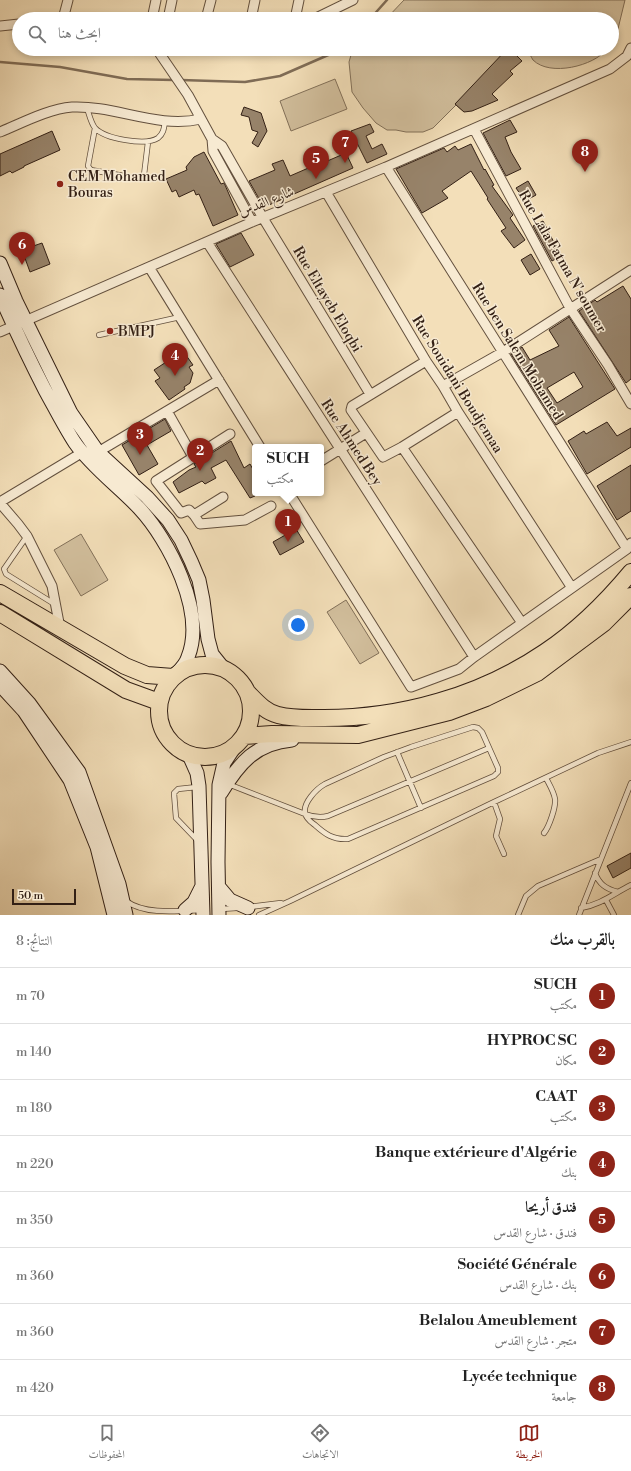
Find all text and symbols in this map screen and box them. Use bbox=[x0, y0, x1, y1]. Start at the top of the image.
search box bbox=[12, 12, 619, 56]
icon: search bbox=[26, 23, 48, 45]
text: ابحث هنا bbox=[58, 24, 101, 43]
pin: 7 bbox=[332, 130, 358, 163]
pin: 8 bbox=[572, 139, 598, 172]
pin: 5 bbox=[303, 146, 329, 179]
place label: CEM Mohamed Bouras bbox=[67, 168, 166, 202]
marker: CEM Mohamed Bouras bbox=[55, 179, 65, 189]
street label: شارع القدس bbox=[236, 183, 298, 223]
street label: Rue Lala Fatma N'soumer bbox=[514, 187, 610, 336]
pin: 6 bbox=[9, 232, 35, 265]
street label: Rue Eltayeb Eloqbi bbox=[288, 243, 366, 356]
street label: Rue ben Salem Mohamed bbox=[468, 280, 567, 423]
street label: Rue Souidani Boudjemaa bbox=[407, 312, 507, 457]
place label: BMPJ bbox=[117, 323, 155, 341]
marker: BMPJ bbox=[105, 326, 115, 336]
pin: 4 bbox=[162, 343, 188, 376]
street label: Rue Ahmed Bey bbox=[317, 396, 386, 489]
pin: 3 bbox=[127, 422, 153, 455]
pin: 2 bbox=[187, 438, 213, 471]
popup bbox=[252, 444, 324, 496]
text: SUCH bbox=[267, 449, 309, 468]
text: مكتب bbox=[267, 471, 294, 487]
pin: 1 bbox=[275, 509, 301, 542]
your location bbox=[288, 615, 308, 635]
scale bar bbox=[12, 887, 76, 906]
text: 50 m bbox=[18, 889, 43, 903]
text: بالقرب منك bbox=[549, 929, 615, 951]
text: النتائج: 8 bbox=[16, 933, 52, 949]
text: SUCH bbox=[534, 975, 577, 994]
text: 70 m bbox=[16, 988, 45, 1004]
text: 1 bbox=[599, 988, 605, 1004]
text: مكتب bbox=[550, 997, 577, 1013]
text: HYPROC SC bbox=[487, 1031, 577, 1050]
text: 140 m bbox=[16, 1044, 52, 1060]
text: 2 bbox=[598, 1044, 606, 1060]
text: مكان bbox=[555, 1053, 577, 1069]
text: CAAT bbox=[535, 1087, 577, 1106]
text: 180 m bbox=[16, 1100, 52, 1116]
text: 3 bbox=[598, 1100, 606, 1116]
text: مكتب bbox=[550, 1109, 577, 1125]
text: Banque extérieure d'Algérie bbox=[375, 1143, 577, 1162]
text: 220 m bbox=[16, 1156, 54, 1172]
text: 4 bbox=[598, 1156, 606, 1172]
text: بنك bbox=[561, 1165, 577, 1181]
text: فندق أريحا bbox=[525, 1198, 577, 1217]
text: 350 m bbox=[16, 1212, 53, 1228]
text: 5 bbox=[598, 1212, 606, 1228]
text: فندق · شارع القدس bbox=[493, 1225, 577, 1241]
text: Société Générale bbox=[457, 1255, 577, 1274]
text: 360 m bbox=[16, 1268, 54, 1284]
text: 6 bbox=[598, 1268, 606, 1284]
text: بنك · شارع القدس bbox=[499, 1277, 577, 1293]
text: Belalou Ameublement bbox=[419, 1311, 577, 1330]
text: 360 m bbox=[16, 1324, 54, 1340]
text: 7 bbox=[598, 1324, 606, 1340]
text: متجر · شارع القدس bbox=[495, 1333, 577, 1349]
text: Lycée technique bbox=[462, 1367, 577, 1386]
text: 420 m bbox=[16, 1380, 54, 1396]
text: 8 bbox=[598, 1380, 606, 1396]
text: جامعة bbox=[551, 1389, 577, 1405]
tab: المحفوظات bbox=[89, 1422, 125, 1465]
tab: الاتجاهات bbox=[302, 1422, 339, 1465]
tab: الخريطة bbox=[516, 1422, 542, 1465]

